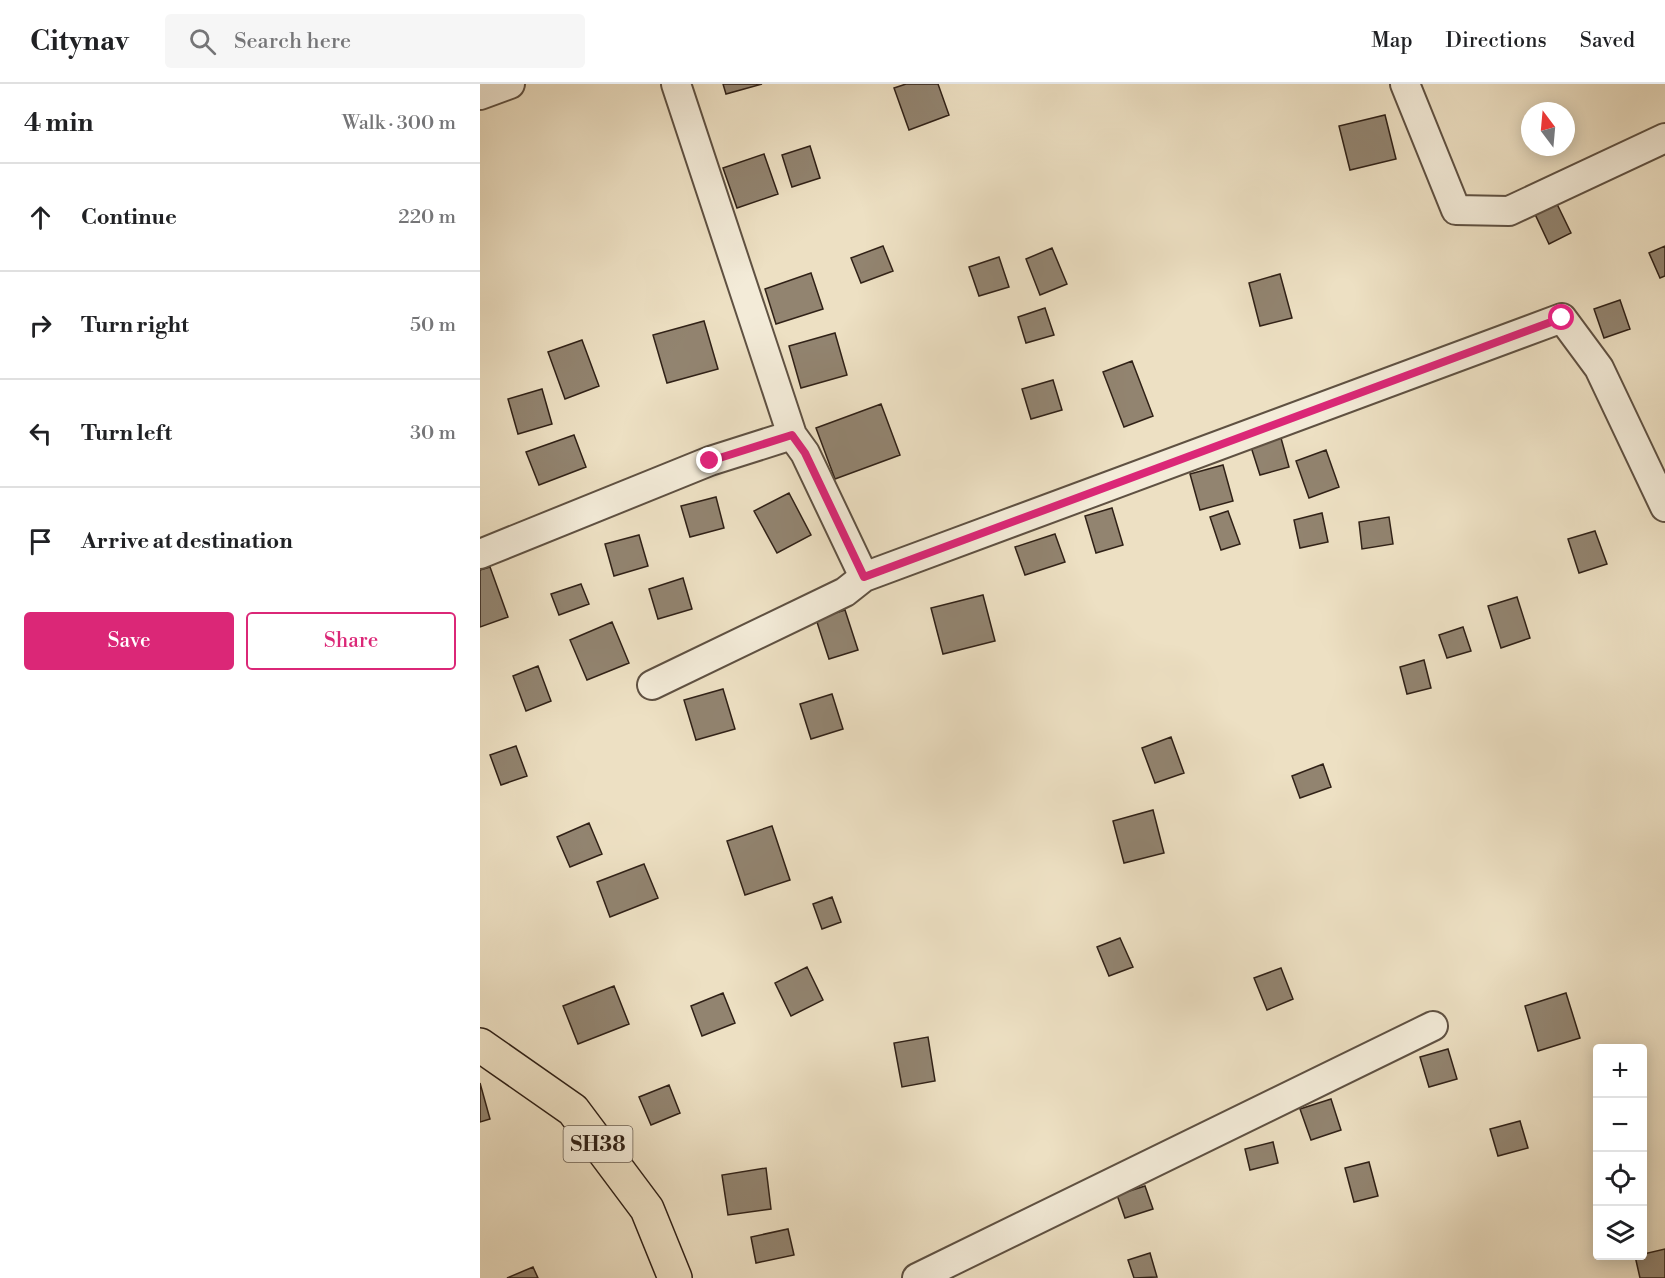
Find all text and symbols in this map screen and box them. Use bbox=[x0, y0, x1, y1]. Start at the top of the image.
search box bbox=[165, 14, 585, 68]
text: Citynav bbox=[30, 24, 129, 59]
icon: search bbox=[186, 25, 219, 58]
text: Search here bbox=[234, 28, 351, 55]
text: Map bbox=[1371, 28, 1413, 54]
text: Directions bbox=[1446, 28, 1547, 54]
text: Saved bbox=[1580, 28, 1635, 54]
north arrow bbox=[1521, 102, 1575, 156]
text: 4 min bbox=[24, 107, 94, 139]
text: Walk · 300 m bbox=[342, 111, 456, 136]
icon: ahead bbox=[24, 201, 57, 234]
text: Continue bbox=[81, 204, 177, 231]
text: 220 m bbox=[398, 205, 456, 230]
route start bbox=[1548, 304, 1574, 330]
icon: right bbox=[24, 309, 57, 342]
text: Turn right bbox=[81, 312, 189, 339]
text: 50 m bbox=[410, 313, 456, 338]
icon: left bbox=[24, 417, 57, 450]
text: Turn left bbox=[81, 420, 172, 447]
text: 30 m bbox=[410, 421, 456, 446]
route end bbox=[696, 447, 722, 473]
icon: arrive bbox=[24, 525, 57, 558]
text: Arrive at destination bbox=[81, 528, 293, 555]
button: Save bbox=[24, 612, 234, 670]
button: Share bbox=[246, 612, 456, 670]
map controls bbox=[1593, 1044, 1647, 1260]
button: + bbox=[1593, 1044, 1647, 1098]
button: − bbox=[1593, 1098, 1647, 1152]
road number: SH38 bbox=[564, 1126, 632, 1162]
button: locate bbox=[1593, 1152, 1647, 1206]
button: layers bbox=[1593, 1206, 1647, 1260]

